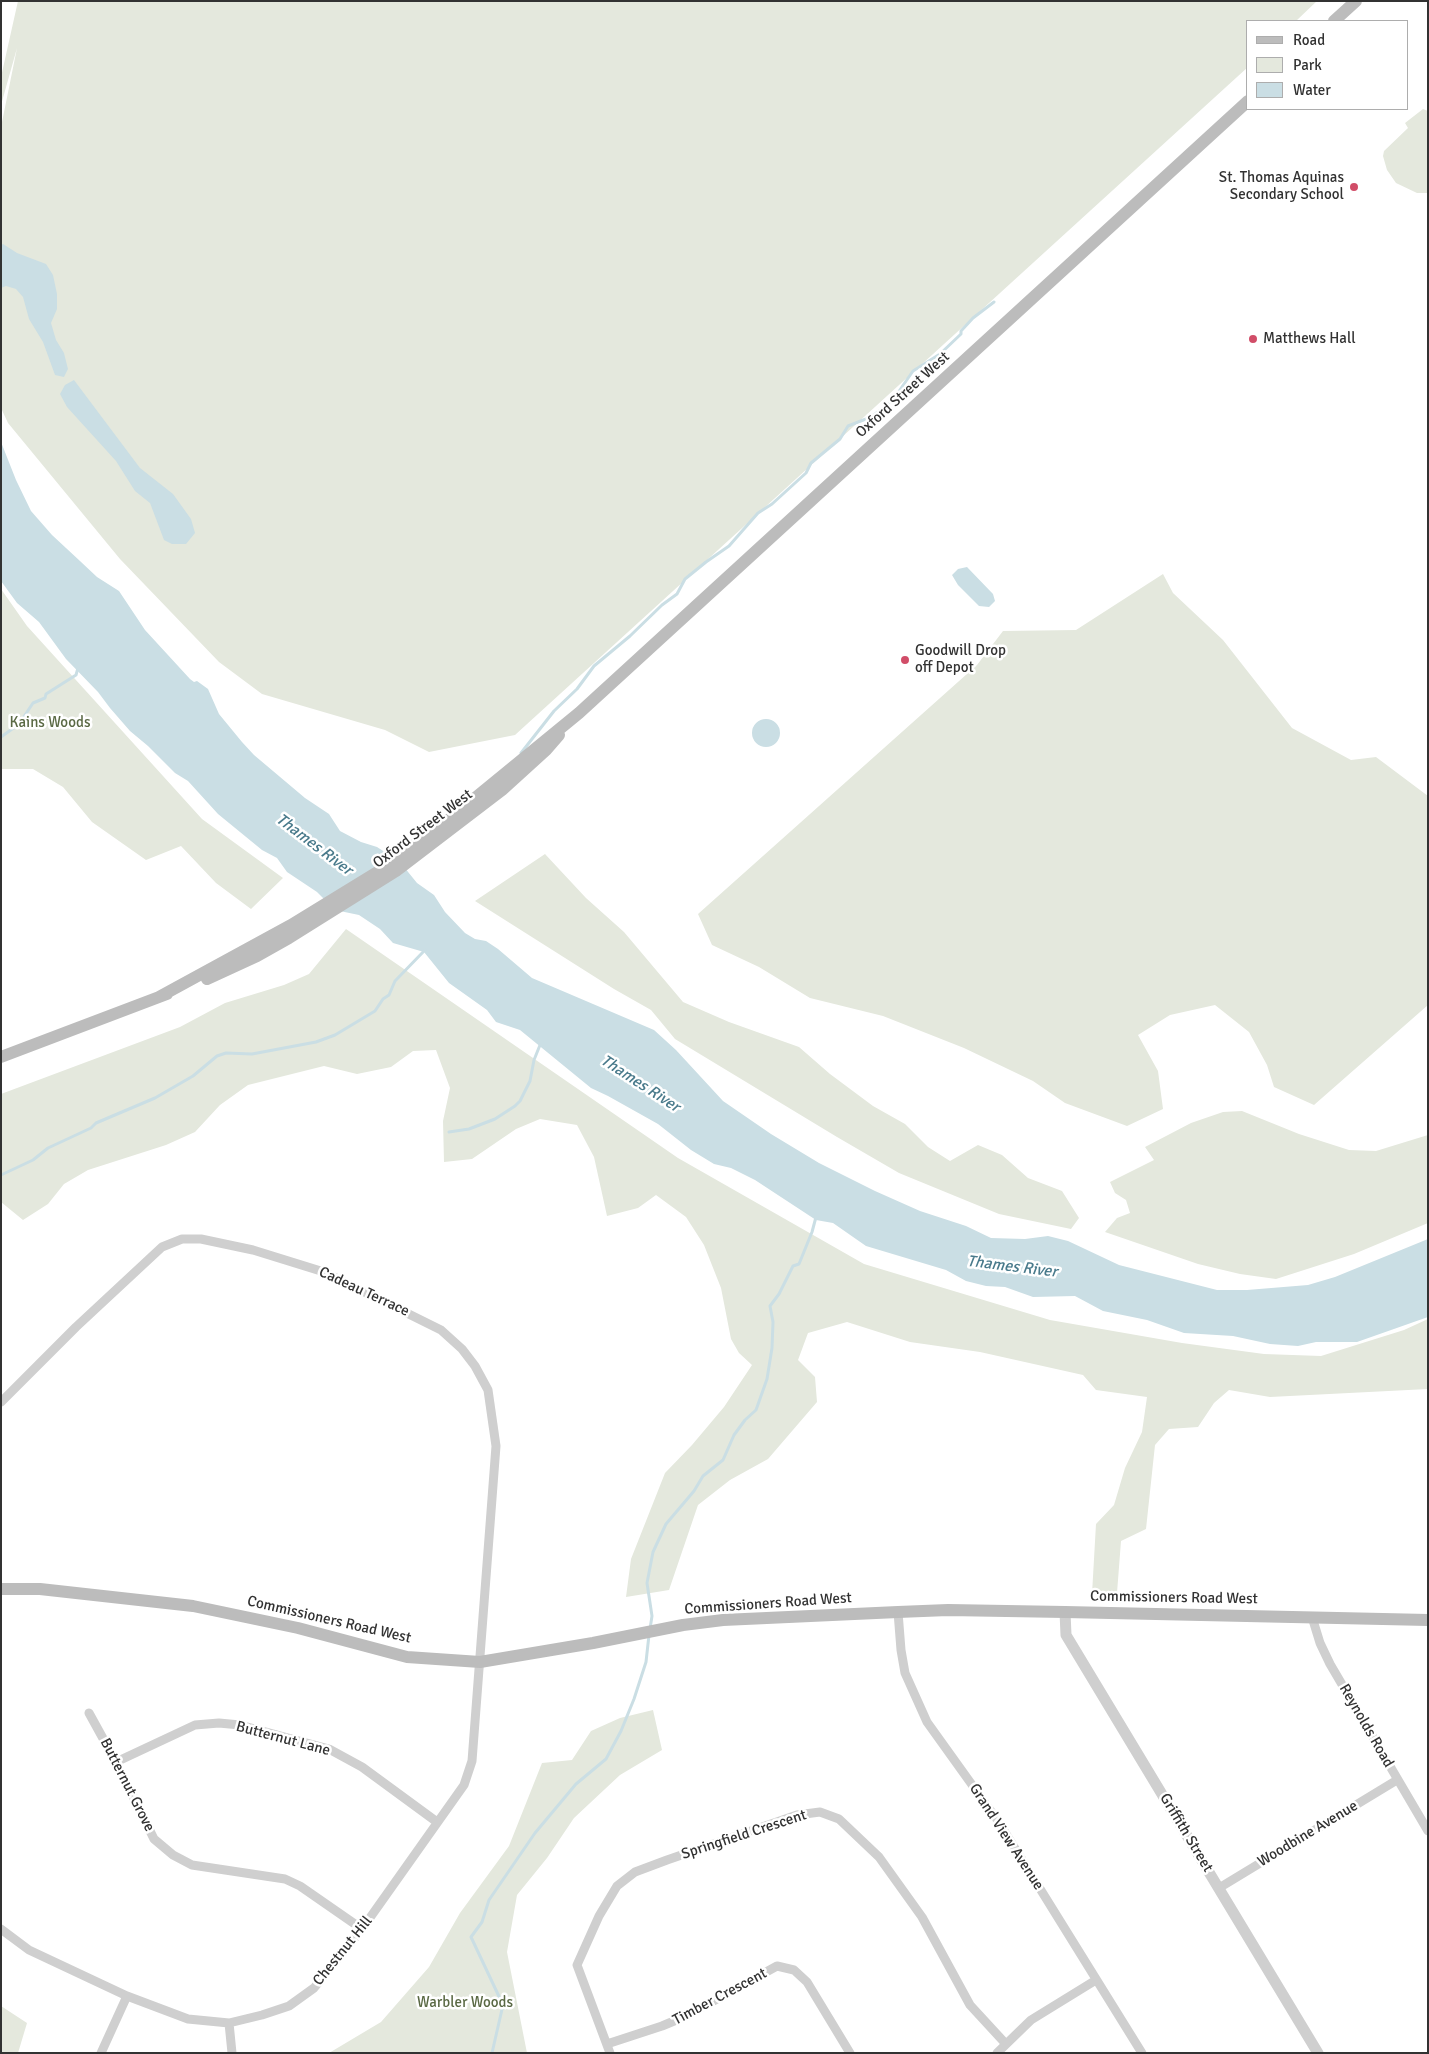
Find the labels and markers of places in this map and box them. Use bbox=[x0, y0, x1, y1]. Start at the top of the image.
place label: St. Thomas Aquinas Secondary School bbox=[1219, 169, 1344, 204]
marker: St. Thomas Aquinas Secondary School bbox=[1348, 181, 1360, 193]
place label: Matthews Hall bbox=[1263, 330, 1356, 348]
marker: Matthews Hall bbox=[1247, 333, 1259, 345]
place label: Goodwill Drop off Depot bbox=[915, 642, 1006, 677]
marker: Goodwill Drop off Depot bbox=[899, 654, 911, 666]

